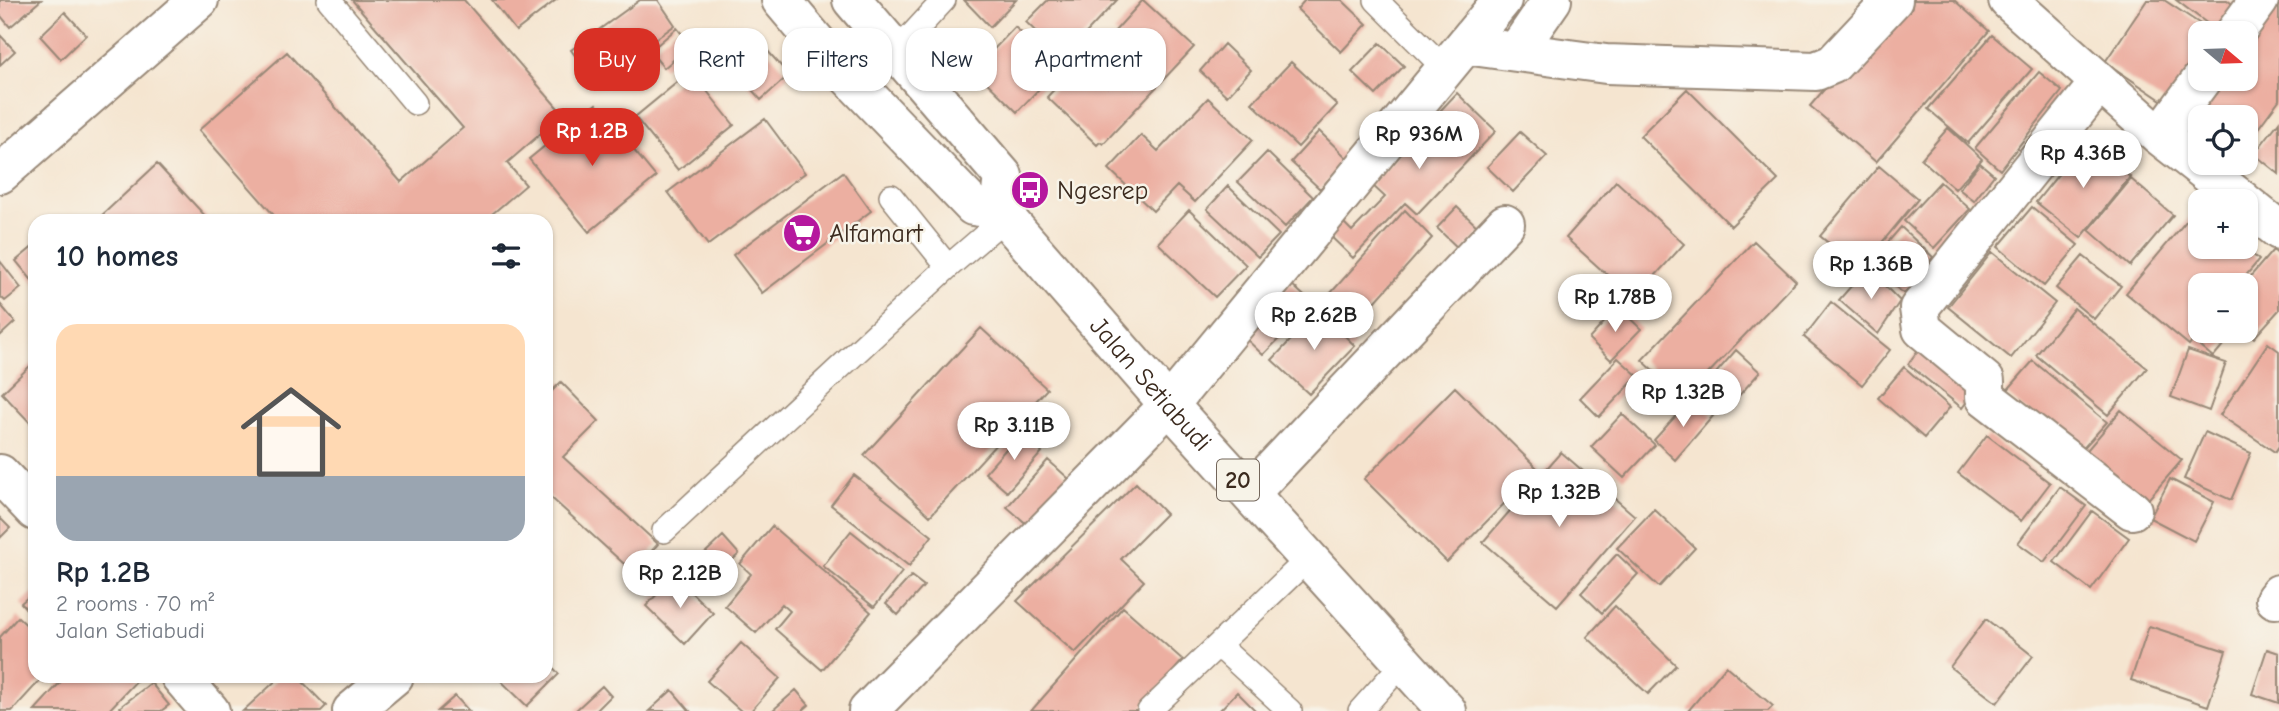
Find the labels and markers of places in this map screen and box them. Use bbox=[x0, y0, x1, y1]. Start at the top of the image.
pin: Rp 1.2B bbox=[527, 108, 657, 168]
pin: Rp 936M bbox=[1354, 111, 1484, 171]
pin: Rp 4.36B bbox=[2011, 130, 2155, 190]
bus stop icon: Ngesrep bbox=[1009, 169, 1051, 211]
place label: Ngesrep bbox=[1057, 176, 1148, 206]
supermarket icon: Alfamart bbox=[781, 212, 823, 254]
place label: Alfamart bbox=[829, 219, 924, 249]
pin: Rp 1.36B bbox=[1799, 242, 1943, 301]
pin: Rp 1.78B bbox=[1543, 274, 1687, 334]
pin: Rp 2.62B bbox=[1242, 292, 1386, 352]
pin: Rp 1.32B bbox=[1611, 370, 1755, 429]
pin: Rp 3.11B bbox=[942, 402, 1086, 462]
pin: Rp 1.32B bbox=[1487, 470, 1631, 529]
pin: Rp 2.12B bbox=[608, 550, 752, 610]

